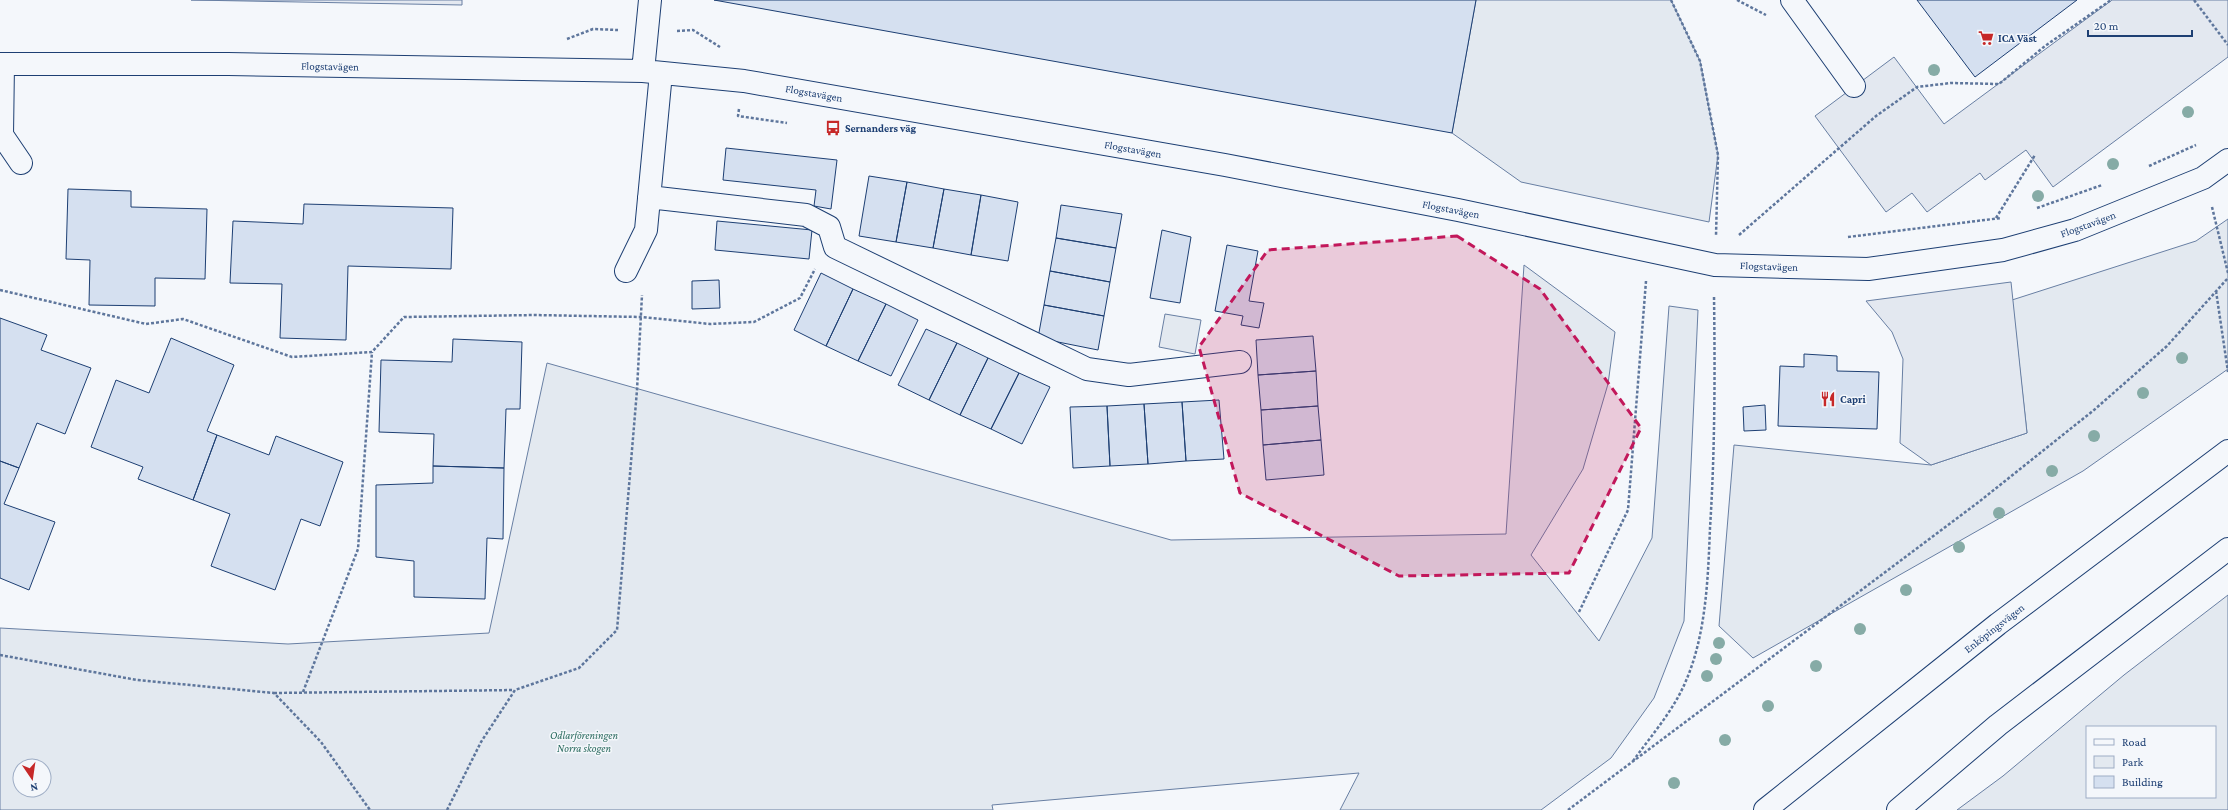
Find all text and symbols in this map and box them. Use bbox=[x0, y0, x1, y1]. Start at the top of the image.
scale bar bbox=[2088, 12, 2192, 38]
text: 20 m bbox=[2094, 19, 2119, 33]
supermarket icon: ICA Väst bbox=[1977, 29, 1995, 47]
place label: ICA Väst bbox=[1998, 32, 2037, 44]
street label: Flogstavägen bbox=[301, 59, 359, 74]
street label: Flogstavägen bbox=[784, 82, 844, 105]
bus stop icon: Sernanders väg bbox=[824, 119, 842, 137]
place label: Sernanders väg bbox=[845, 122, 917, 134]
street label: Flogstavägen bbox=[1103, 138, 1163, 161]
street label: Flogstavägen bbox=[1421, 198, 1481, 221]
street label: Flogstavägen bbox=[2059, 208, 2118, 241]
street label: Flogstavägen bbox=[1740, 259, 1798, 274]
restaurant icon: Capri bbox=[1819, 390, 1837, 408]
place label: Capri bbox=[1840, 393, 1866, 405]
street label: Enköpingsvägen bbox=[1962, 601, 2027, 656]
legend bbox=[2086, 726, 2216, 798]
park label: Odlarföreningen Norra skogen bbox=[550, 729, 619, 755]
text: Road bbox=[2122, 735, 2147, 749]
text: Park bbox=[2122, 755, 2144, 769]
north arrow bbox=[12, 758, 52, 798]
text: Building bbox=[2122, 775, 2163, 789]
text: N bbox=[29, 781, 39, 795]

